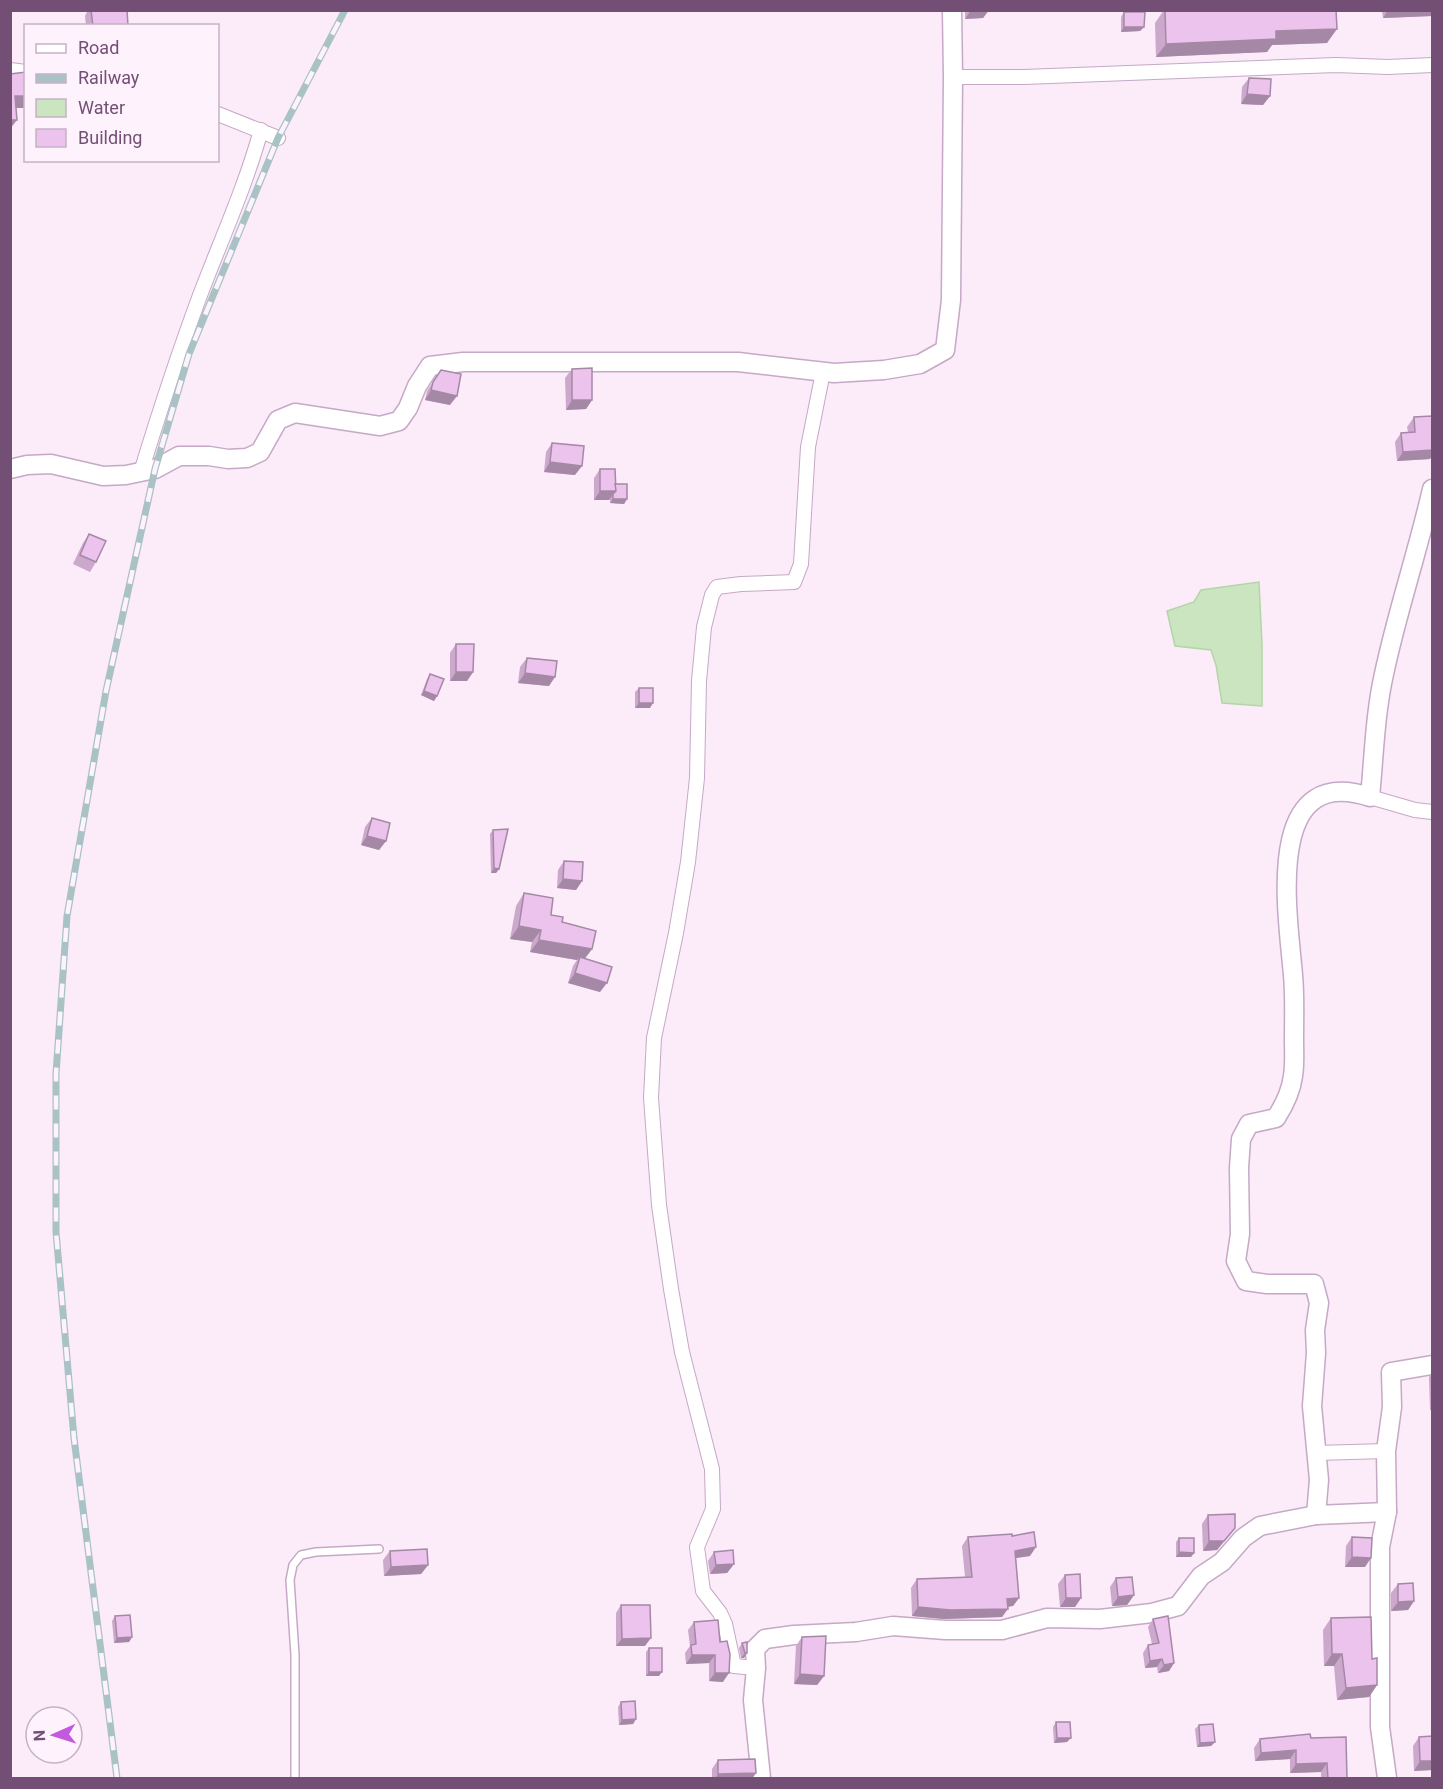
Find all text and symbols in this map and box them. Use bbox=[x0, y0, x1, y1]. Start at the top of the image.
legend bbox=[24, 24, 219, 162]
text: Road bbox=[78, 37, 119, 58]
text: Railway bbox=[78, 67, 140, 88]
text: Water bbox=[78, 97, 125, 118]
text: Building bbox=[78, 127, 142, 148]
north arrow bbox=[24, 1705, 84, 1765]
text: N bbox=[30, 1730, 49, 1742]

